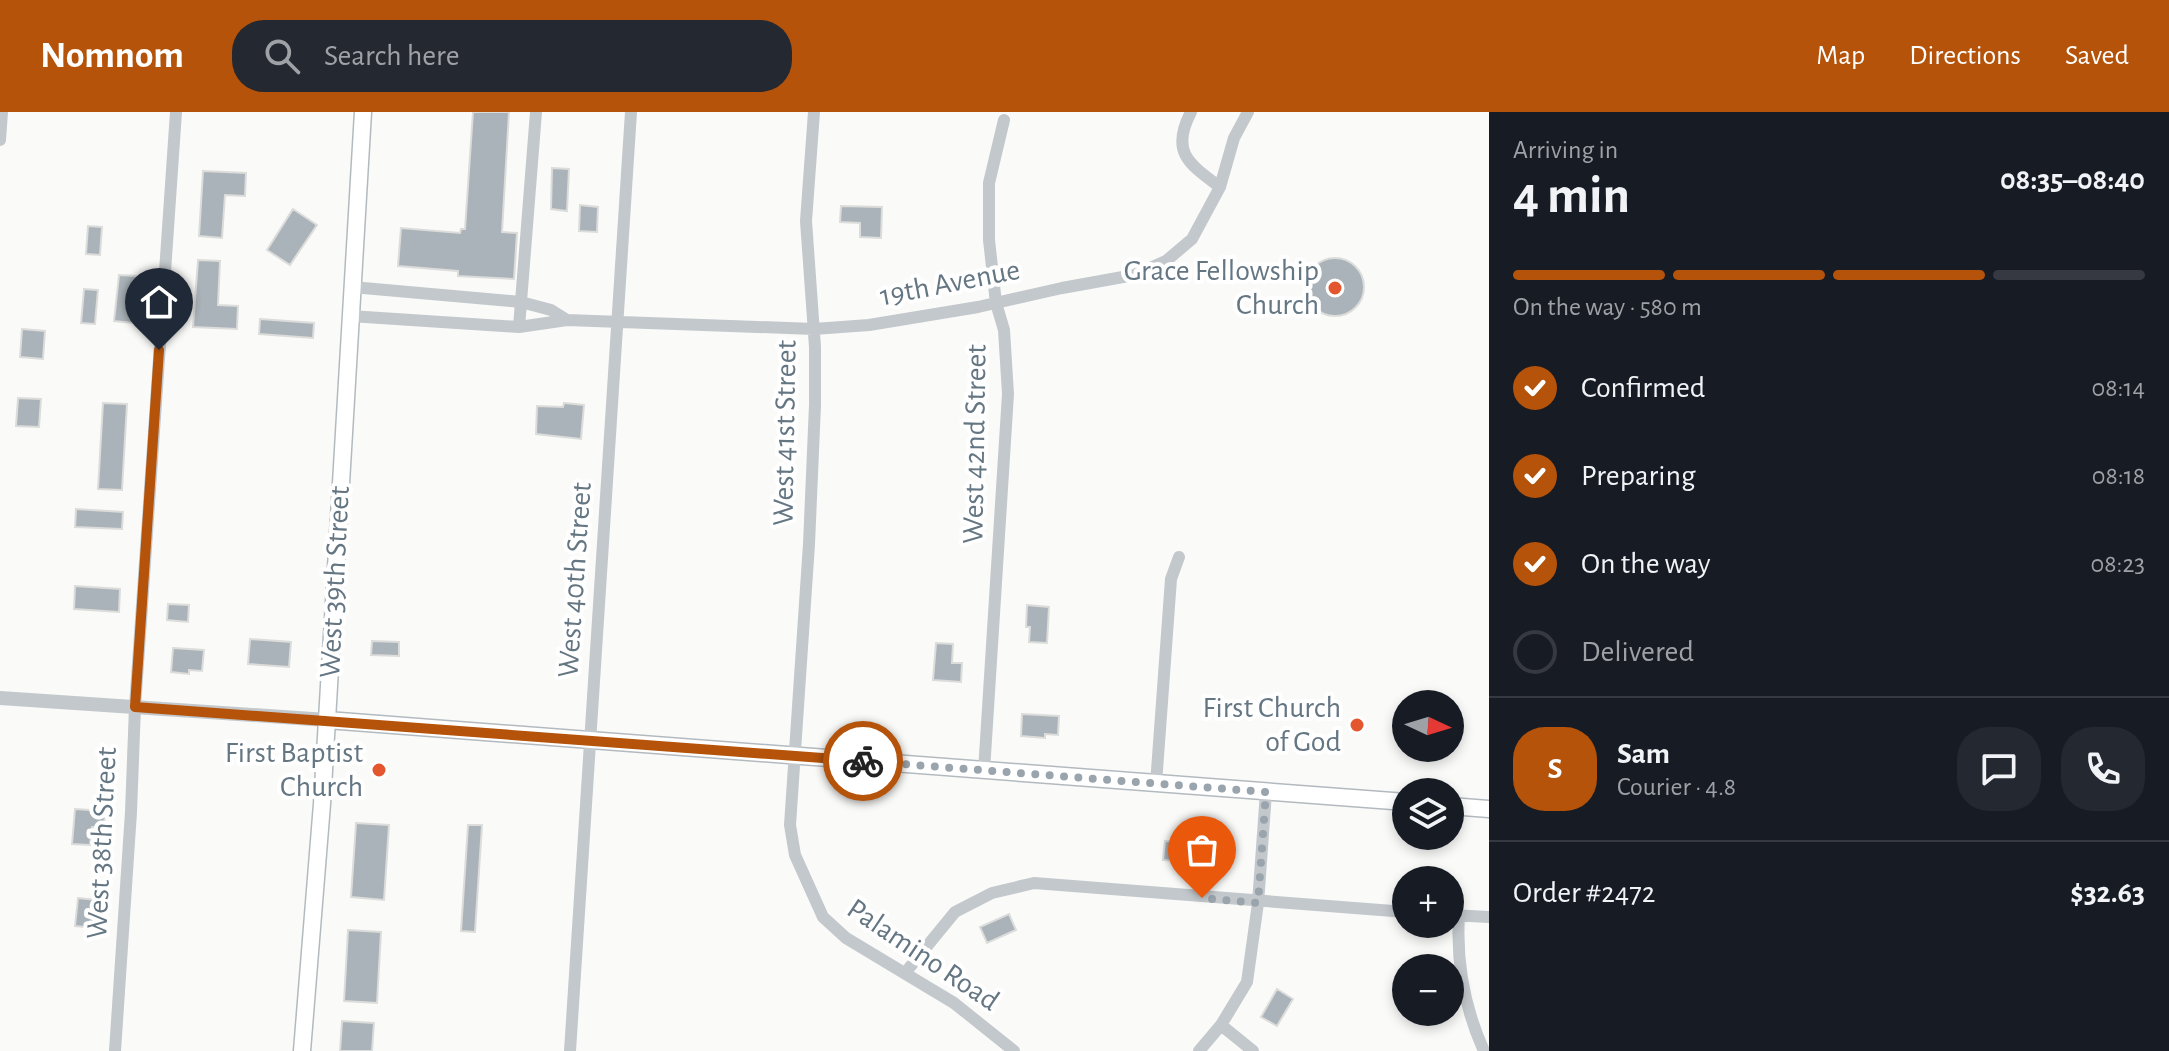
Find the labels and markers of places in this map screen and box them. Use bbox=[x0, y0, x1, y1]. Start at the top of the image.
place label: Grace Fellowship Church bbox=[1124, 256, 1319, 320]
pin bbox=[125, 268, 193, 350]
marker: Grace Fellowship Church bbox=[1326, 279, 1344, 297]
place label: First Church of God bbox=[1202, 693, 1341, 757]
marker: First Church of God bbox=[1348, 716, 1366, 734]
place label: First Baptist Church bbox=[225, 738, 363, 802]
marker: First Baptist Church bbox=[370, 761, 388, 779]
pin bbox=[1168, 816, 1236, 898]

